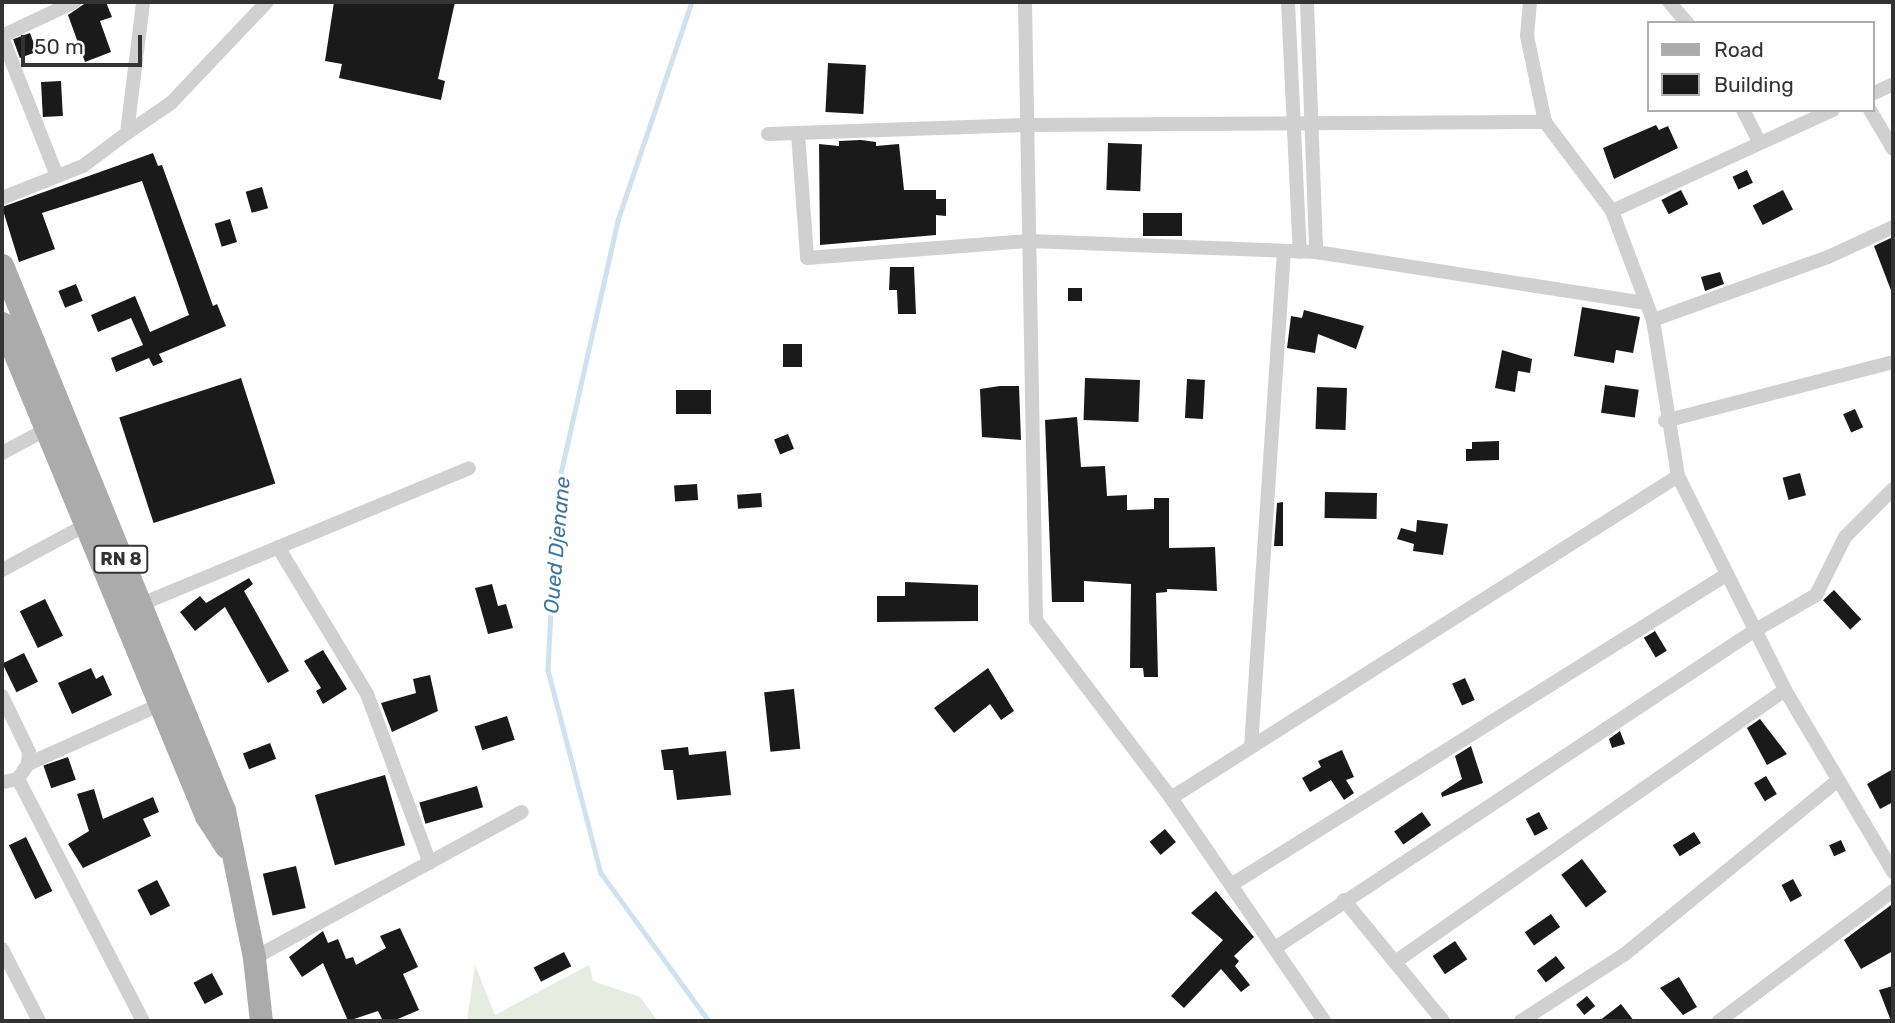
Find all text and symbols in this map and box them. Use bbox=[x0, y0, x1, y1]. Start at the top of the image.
scale bar bbox=[24, 21, 145, 65]
legend bbox=[1646, 21, 1874, 112]
text: 50 m bbox=[34, 34, 84, 59]
text: Road bbox=[1714, 37, 1764, 62]
text: Building bbox=[1714, 72, 1794, 97]
water label: Oued Djenane bbox=[538, 476, 576, 614]
road number: RN 8 bbox=[93, 544, 149, 574]

